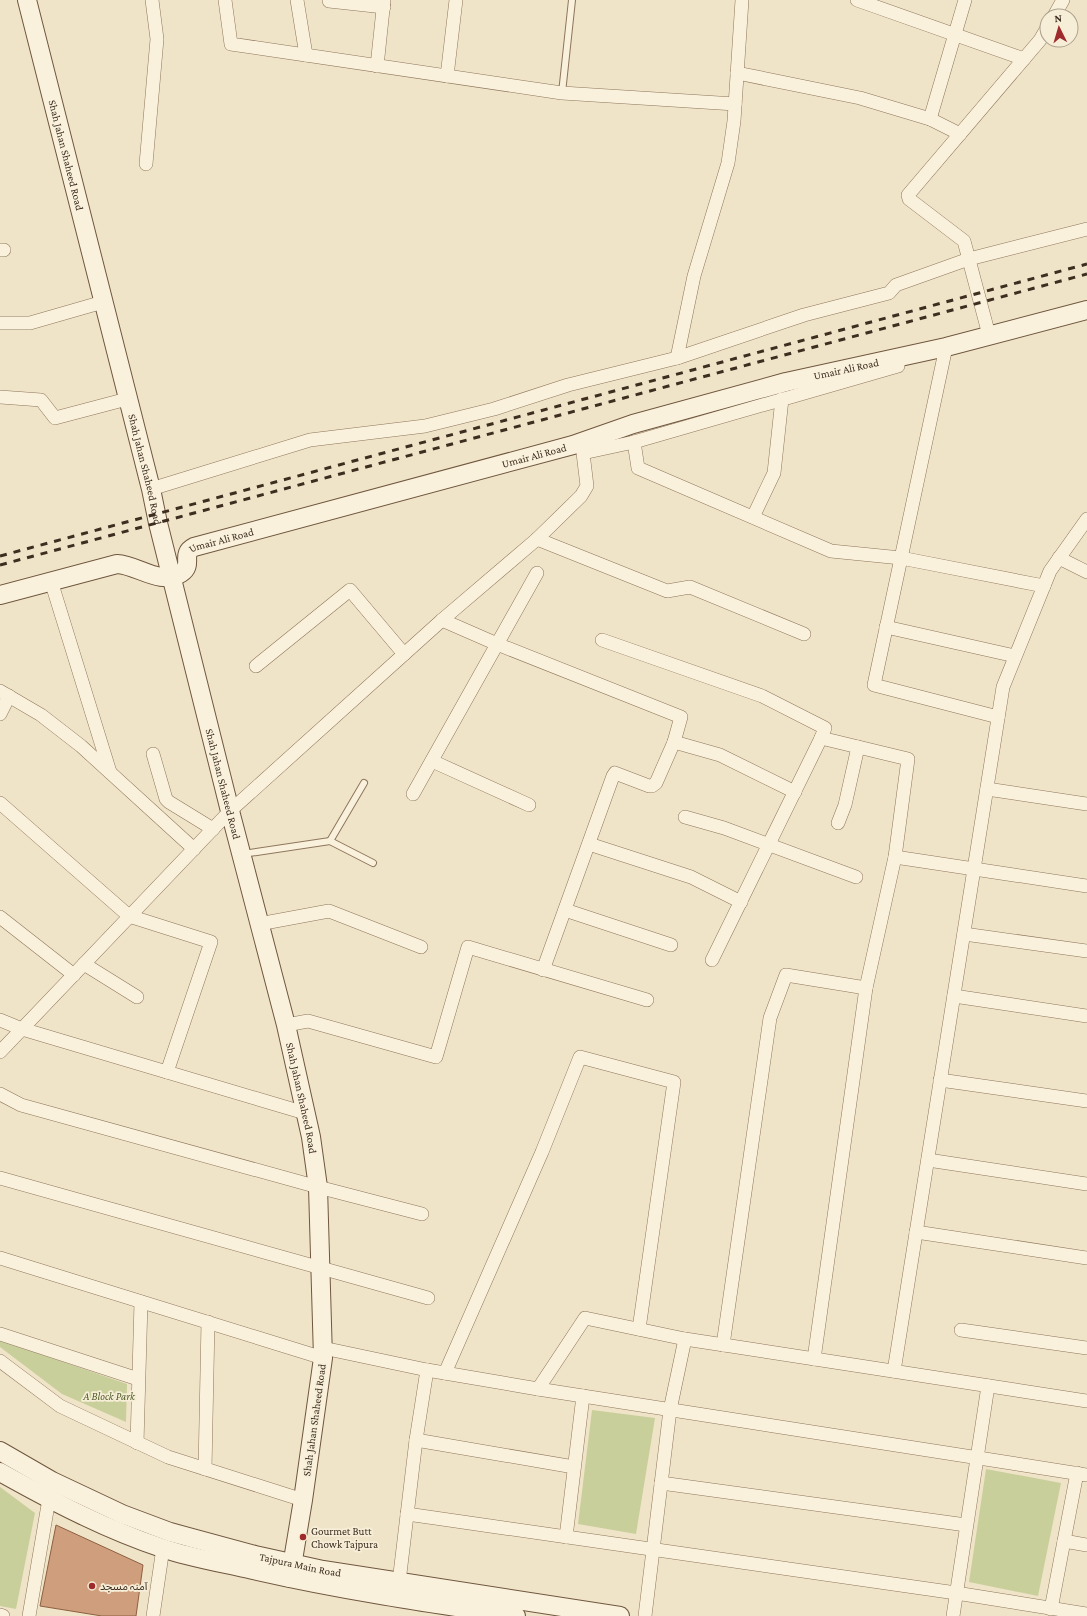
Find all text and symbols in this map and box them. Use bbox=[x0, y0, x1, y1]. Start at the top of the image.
north arrow bbox=[1039, 8, 1079, 48]
text: N bbox=[1054, 12, 1063, 24]
street label: Shah Jahan Shaheed Road bbox=[47, 99, 86, 212]
street label: Umair Ali Road bbox=[812, 356, 880, 382]
street label: Shah Jahan Shaheed Road bbox=[126, 413, 164, 526]
street label: Umair Ali Road bbox=[500, 441, 568, 470]
street label: Umair Ali Road bbox=[186, 525, 255, 555]
street label: Shah Jahan Shaheed Road bbox=[204, 727, 243, 840]
street label: Shah Jahan Shaheed Road bbox=[284, 1041, 319, 1155]
street label: Shah Jahan Shaheed Road bbox=[300, 1363, 329, 1477]
park label: A Block Park bbox=[82, 1390, 136, 1402]
place label: Gourmet Butt Chowk Tajpura bbox=[311, 1525, 378, 1551]
marker: Gourmet Butt Chowk Tajpura bbox=[298, 1532, 308, 1542]
street label: Tajpura Main Road bbox=[258, 1550, 342, 1579]
place label: آمنہ مسجد bbox=[100, 1580, 148, 1593]
marker: آمنہ مسجد bbox=[87, 1581, 97, 1591]

